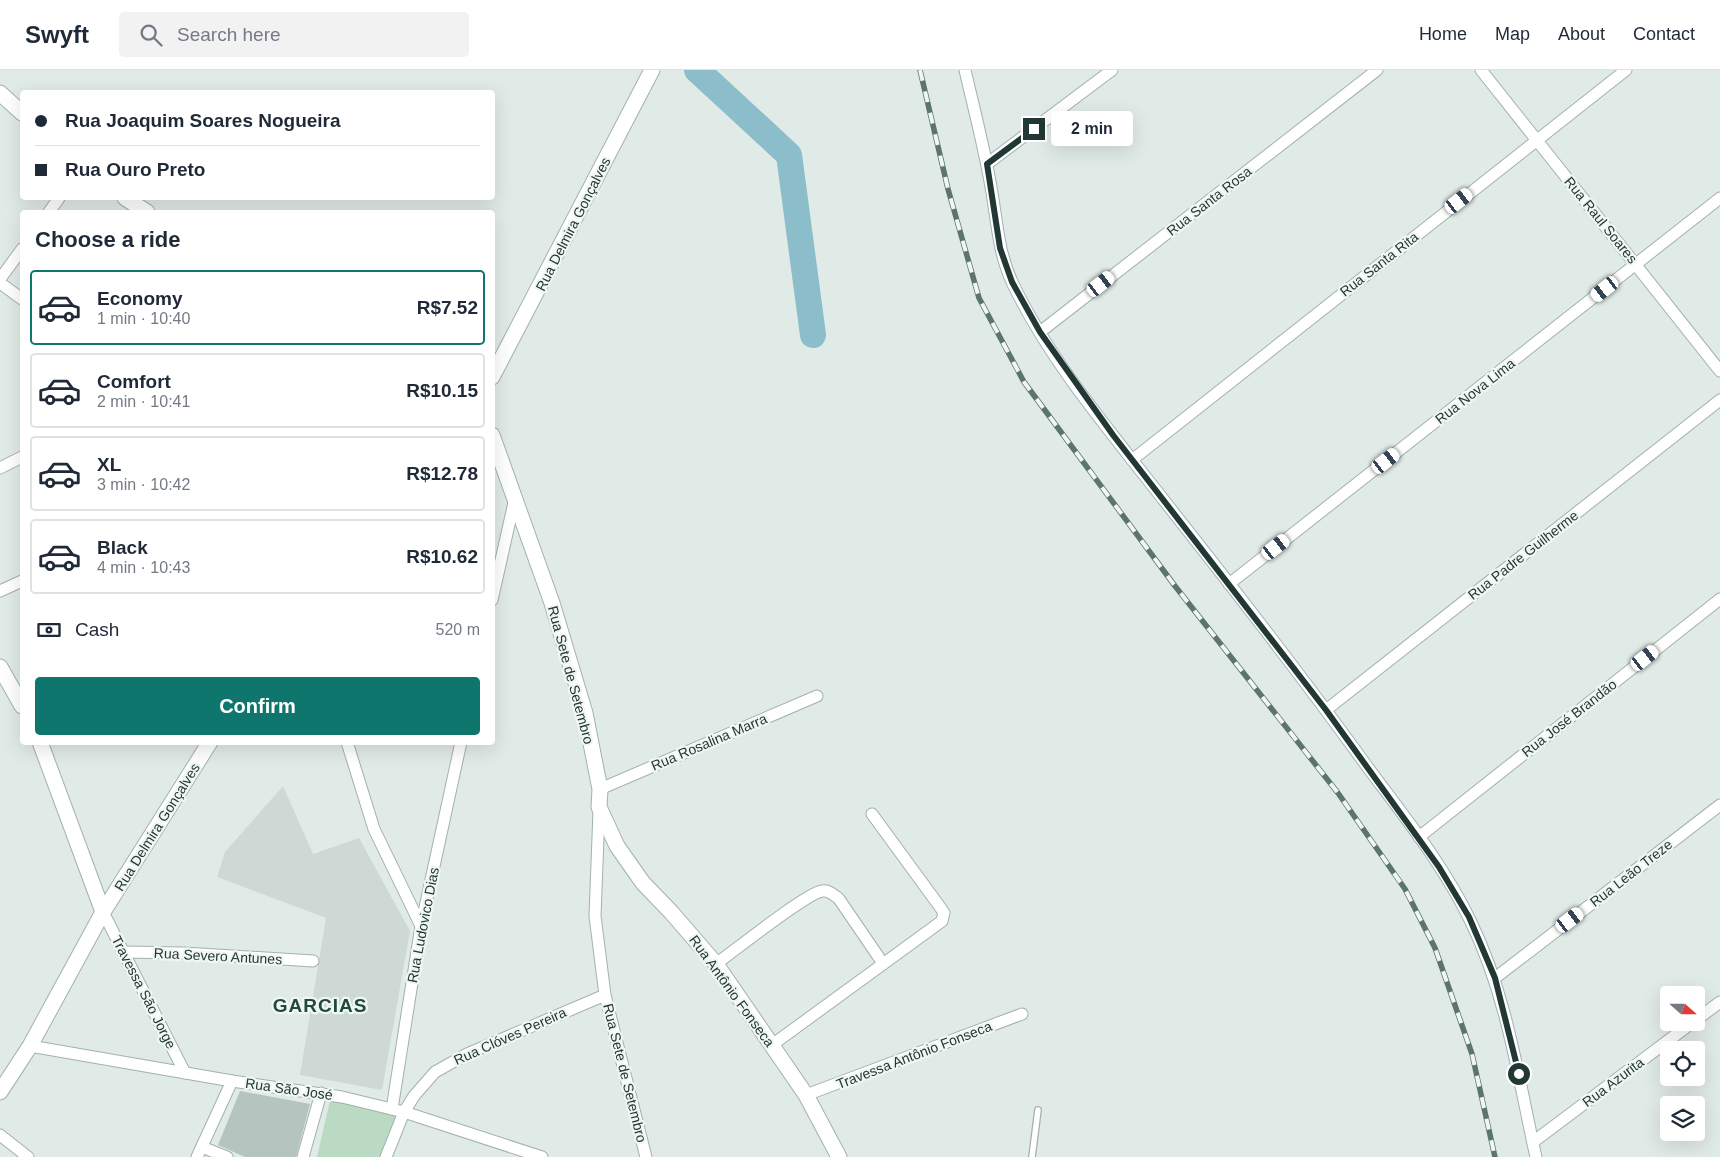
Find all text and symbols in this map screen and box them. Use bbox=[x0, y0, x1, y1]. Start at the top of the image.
search box bbox=[119, 12, 469, 57]
text: Swyft bbox=[25, 21, 89, 48]
icon: search bbox=[137, 21, 165, 49]
text: Search here bbox=[177, 24, 281, 45]
text: Home bbox=[1419, 24, 1467, 44]
text: Map bbox=[1495, 24, 1530, 44]
text: About bbox=[1558, 24, 1605, 44]
text: Contact bbox=[1633, 24, 1695, 44]
text: Rua Joaquim Soares Nogueira bbox=[65, 110, 341, 131]
callout: 2 min bbox=[1052, 112, 1134, 146]
route end bbox=[1023, 118, 1045, 140]
text: 2 min bbox=[1071, 120, 1113, 137]
street label: Rua Delmira Gonçalves bbox=[532, 155, 614, 293]
text: Rua Ouro Preto bbox=[65, 159, 205, 180]
street label: Rua Santa Rosa bbox=[1164, 163, 1255, 239]
street label: Rua Raul Soares bbox=[1561, 174, 1641, 266]
car bbox=[1442, 186, 1475, 216]
text: Choose a ride bbox=[35, 227, 180, 252]
street label: Rua Santa Rita bbox=[1337, 228, 1421, 300]
car bbox=[1084, 269, 1117, 299]
car bbox=[1588, 274, 1621, 304]
icon: car bbox=[37, 285, 82, 330]
text: Economy bbox=[97, 288, 183, 309]
text: R$7.52 bbox=[417, 297, 478, 318]
text: 1 min · 10:40 bbox=[97, 310, 190, 327]
street label: Rua Nova Lima bbox=[1432, 355, 1518, 427]
icon: car bbox=[37, 368, 82, 413]
text: Comfort bbox=[97, 371, 171, 392]
text: R$10.15 bbox=[406, 380, 478, 401]
text: 2 min · 10:41 bbox=[97, 393, 190, 410]
car bbox=[1369, 446, 1402, 476]
icon: car bbox=[37, 451, 82, 496]
text: XL bbox=[97, 454, 121, 475]
text: R$12.78 bbox=[406, 463, 478, 484]
text: 3 min · 10:42 bbox=[97, 476, 190, 493]
street label: Rua Padre Guilherme bbox=[1465, 507, 1581, 603]
car bbox=[1259, 532, 1292, 562]
icon: car bbox=[37, 534, 82, 579]
text: Black bbox=[97, 537, 148, 558]
text: R$10.62 bbox=[406, 546, 478, 567]
text: 4 min · 10:43 bbox=[97, 559, 190, 576]
street label: Rua Sete de Setembro bbox=[545, 604, 597, 746]
icon: cash bbox=[35, 616, 63, 644]
text: Cash bbox=[75, 619, 119, 640]
text: 520 m bbox=[436, 621, 480, 638]
car bbox=[1628, 643, 1661, 673]
street label: Rua José Brandão bbox=[1518, 676, 1620, 760]
button: Confirm bbox=[35, 677, 480, 735]
street label: Rua Rosalina Marra bbox=[649, 710, 770, 774]
street label: Rua Delmira Gonçalves bbox=[111, 760, 203, 894]
street label: Rua Leão Treze bbox=[1587, 836, 1675, 910]
street label: Rua Ludovico Dias bbox=[404, 866, 442, 984]
car bbox=[1553, 905, 1586, 935]
street label: Rua Antônio Fonseca bbox=[686, 932, 778, 1050]
street label: Travessa São Jorge bbox=[109, 933, 180, 1051]
street label: Rua Severo Antunes bbox=[153, 945, 283, 967]
north arrow bbox=[1660, 986, 1705, 1031]
map controls bbox=[1660, 986, 1705, 1141]
district label: GARCIAS bbox=[273, 995, 367, 1016]
street label: Rua Sete de Setembro bbox=[600, 1002, 650, 1144]
street label: Rua Clóves Pereira bbox=[451, 1004, 569, 1068]
street label: Travessa Antônio Fonseca bbox=[834, 1018, 994, 1092]
button: locate bbox=[1660, 1041, 1705, 1086]
street label: Rua Azurita bbox=[1579, 1054, 1647, 1110]
route start bbox=[1508, 1063, 1530, 1085]
street label: Rua São José bbox=[244, 1075, 334, 1103]
button: layers bbox=[1660, 1096, 1705, 1141]

